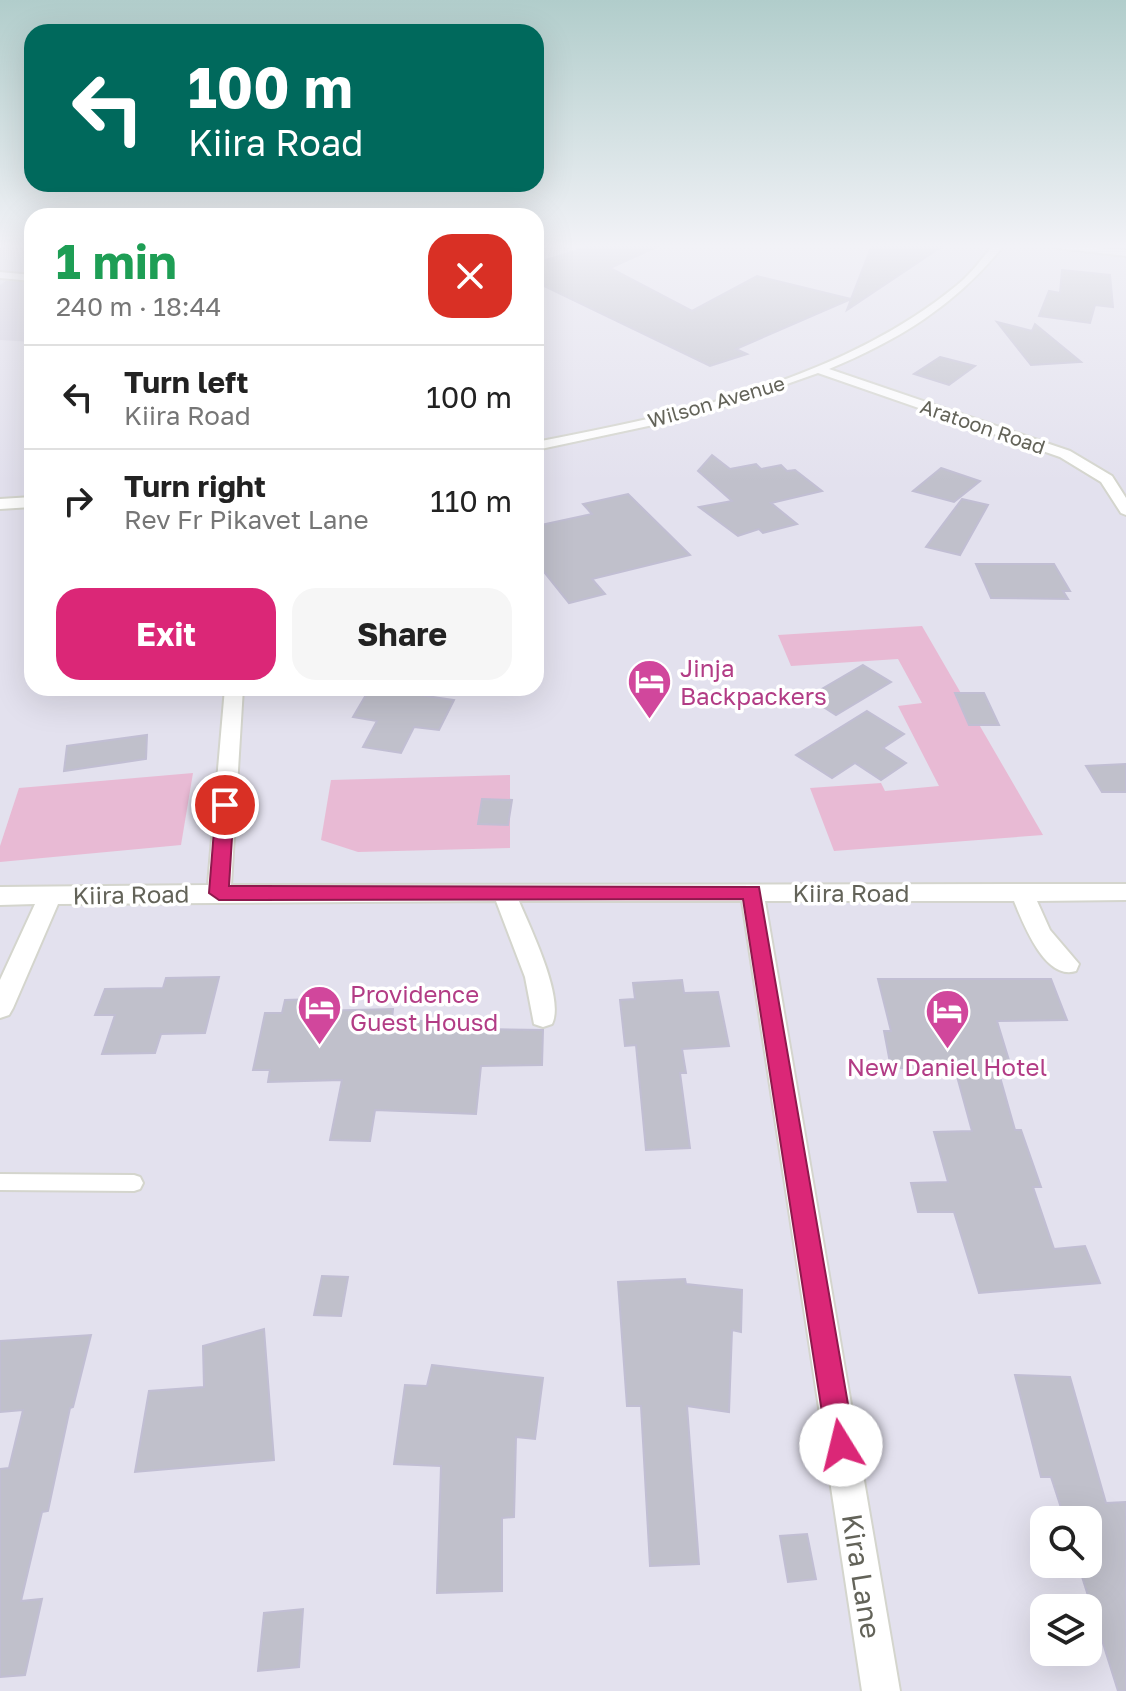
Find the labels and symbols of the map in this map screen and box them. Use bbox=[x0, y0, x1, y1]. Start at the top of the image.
street label: Wilson Avenue bbox=[645, 370, 787, 432]
street label: Aratoon Road bbox=[917, 393, 1049, 459]
place label: Jinja Backpackers bbox=[680, 653, 827, 710]
hotel icon: Jinja Backpackers bbox=[625, 657, 673, 720]
pin bbox=[191, 771, 259, 839]
street label: Kiira Road bbox=[72, 878, 190, 910]
street label: Kiira Road bbox=[793, 878, 909, 907]
place label: Providence Guest Housd bbox=[350, 979, 498, 1036]
hotel icon: Providence Guest Housd bbox=[295, 983, 343, 1046]
hotel icon: New Daniel Hotel bbox=[923, 988, 971, 1051]
place label: New Daniel Hotel bbox=[847, 1052, 1047, 1081]
position arrow bbox=[799, 1403, 883, 1487]
street label: Kira Lane bbox=[836, 1511, 888, 1641]

